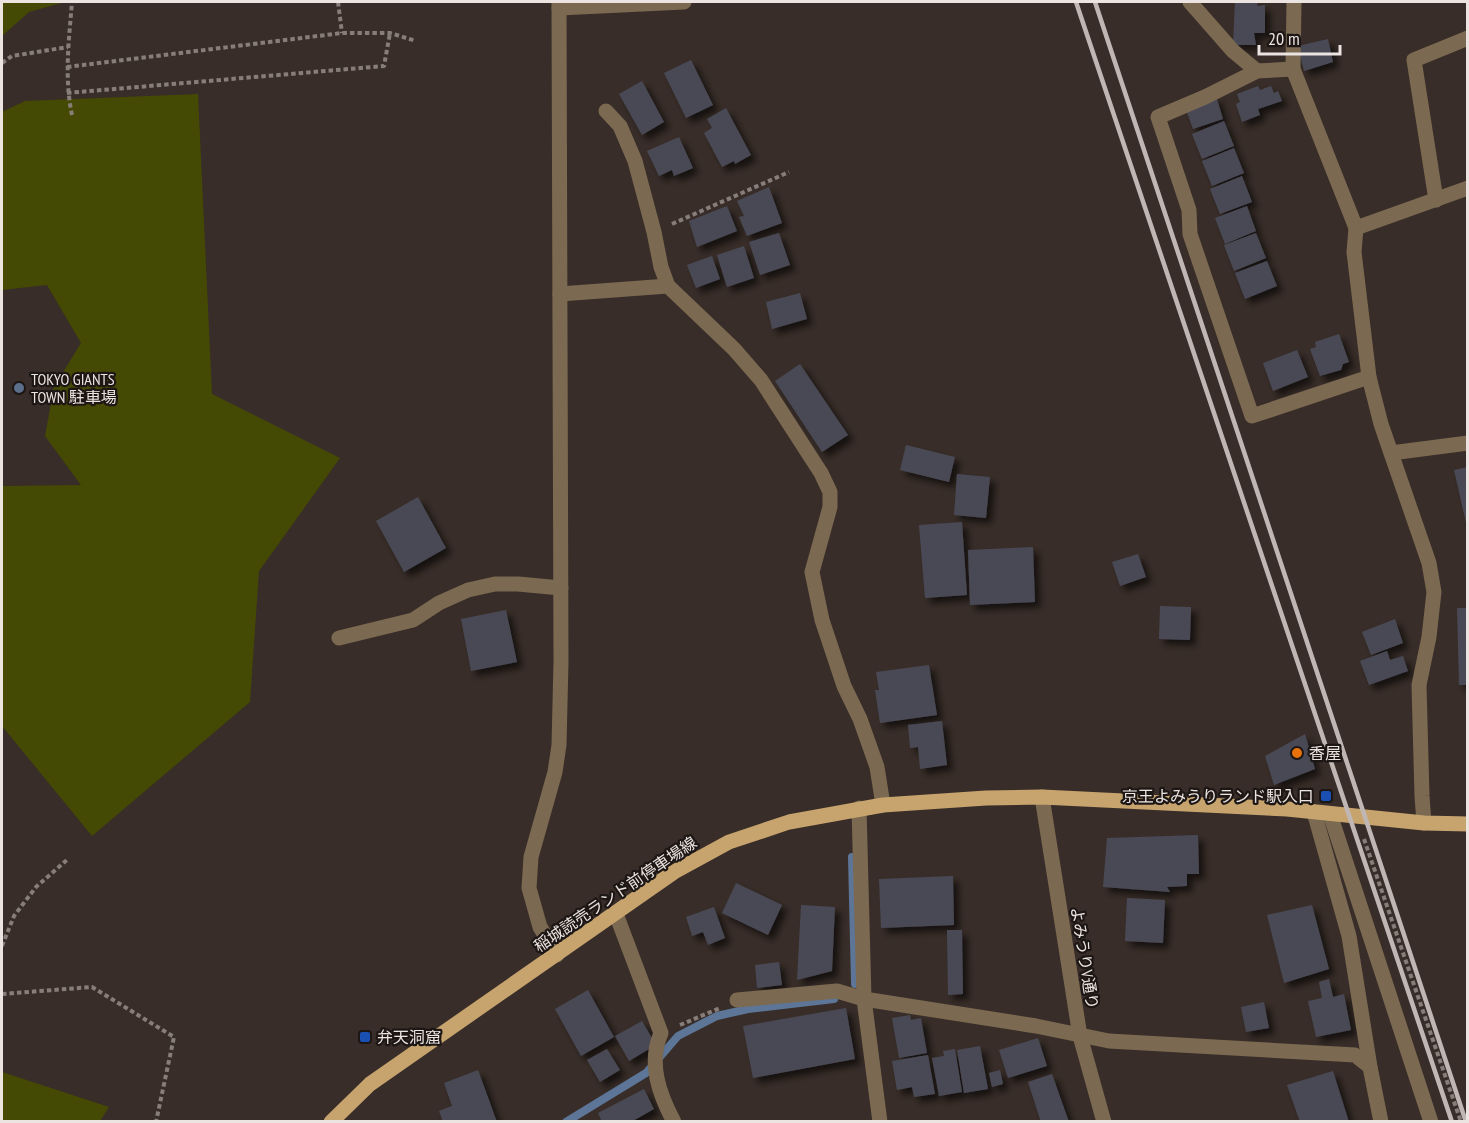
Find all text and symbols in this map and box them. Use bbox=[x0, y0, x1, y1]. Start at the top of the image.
scale bar bbox=[1259, 18, 1340, 56]
text: 20 m bbox=[1268, 27, 1300, 50]
place label: TOKYO GIANTS TOWN 駐車場 bbox=[31, 369, 117, 407]
marker: TOKYO GIANTS TOWN 駐車場 bbox=[12, 381, 26, 395]
place label: 香屋 bbox=[1309, 743, 1341, 763]
marker: 香屋 bbox=[1290, 746, 1304, 760]
place label: 京王よみうりランド駅入口 bbox=[1122, 786, 1314, 806]
marker: 京王よみうりランド駅入口 bbox=[1319, 789, 1333, 803]
street label: 稲城読売ランド前停車場線 bbox=[530, 832, 700, 956]
street label: よみうりV通り bbox=[1067, 905, 1103, 1011]
place label: 弁天洞窟 bbox=[377, 1027, 441, 1047]
marker: 弁天洞窟 bbox=[358, 1030, 372, 1044]

